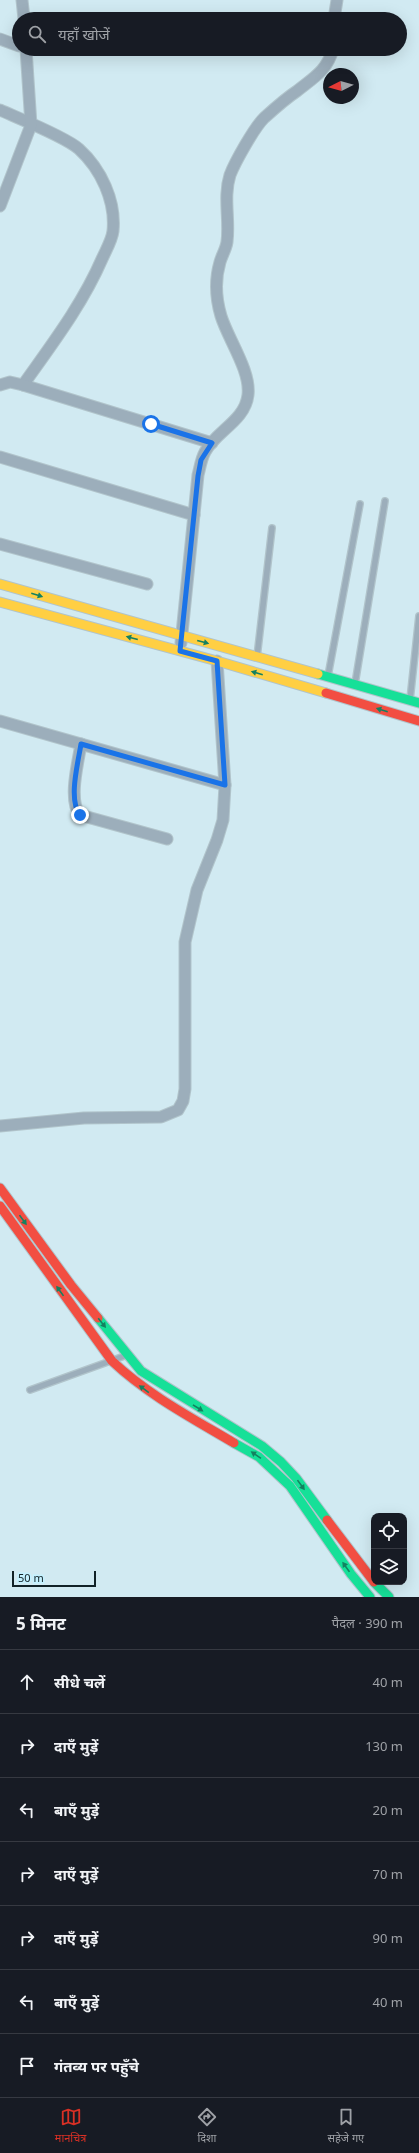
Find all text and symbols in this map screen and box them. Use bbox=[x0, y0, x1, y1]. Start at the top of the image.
search box bbox=[12, 12, 407, 56]
icon: search bbox=[26, 23, 48, 45]
text: यहाँ खोजें bbox=[58, 24, 110, 44]
north arrow bbox=[323, 68, 359, 104]
route start bbox=[142, 415, 160, 433]
one-way arrow bbox=[32, 592, 44, 598]
one-way arrow bbox=[126, 635, 138, 641]
one-way arrow bbox=[197, 639, 209, 645]
one-way arrow bbox=[251, 670, 263, 676]
one-way arrow bbox=[375, 707, 387, 713]
route end bbox=[71, 806, 89, 824]
one-way arrow bbox=[19, 1215, 27, 1225]
one-way arrow bbox=[56, 1286, 64, 1296]
one-way arrow bbox=[97, 1318, 106, 1329]
one-way arrow bbox=[139, 1385, 150, 1393]
one-way arrow bbox=[193, 1404, 203, 1412]
one-way arrow bbox=[251, 1451, 261, 1459]
one-way arrow bbox=[297, 1480, 305, 1491]
map controls bbox=[371, 1513, 407, 1585]
button: locate bbox=[371, 1513, 407, 1549]
button: layers bbox=[371, 1549, 407, 1585]
one-way arrow bbox=[342, 1561, 350, 1572]
scale bar bbox=[12, 1569, 96, 1588]
text: 50 m bbox=[18, 1570, 44, 1585]
text: 5 मिनट bbox=[16, 1612, 66, 1635]
text: पैदल · 390 m bbox=[332, 1614, 403, 1632]
icon: ahead bbox=[16, 1671, 38, 1693]
text: सीधे चलें bbox=[54, 1672, 105, 1692]
text: 40 m bbox=[373, 1673, 403, 1691]
icon: right bbox=[16, 1735, 38, 1757]
text: दाएँ मुड़ें bbox=[54, 1736, 98, 1756]
text: 130 m bbox=[365, 1737, 403, 1755]
icon: left bbox=[16, 1799, 38, 1821]
text: बाएँ मुड़ें bbox=[54, 1800, 99, 1820]
text: 20 m bbox=[373, 1801, 403, 1819]
icon: right bbox=[16, 1863, 38, 1885]
text: दाएँ मुड़ें bbox=[54, 1864, 98, 1884]
text: 70 m bbox=[373, 1865, 403, 1883]
icon: right bbox=[16, 1927, 38, 1949]
text: दाएँ मुड़ें bbox=[54, 1928, 98, 1948]
text: 90 m bbox=[373, 1929, 403, 1947]
icon: left bbox=[16, 1991, 38, 2013]
text: बाएँ मुड़ें bbox=[54, 1992, 99, 2012]
text: 40 m bbox=[373, 1993, 403, 2011]
icon: arrive bbox=[16, 2055, 38, 2077]
text: गंतव्य पर पहुँचे bbox=[54, 2056, 139, 2076]
tab: मानचित्र bbox=[55, 2106, 86, 2145]
tab: दिशा bbox=[196, 2106, 218, 2145]
tab: सहेजे गए bbox=[328, 2106, 364, 2145]

